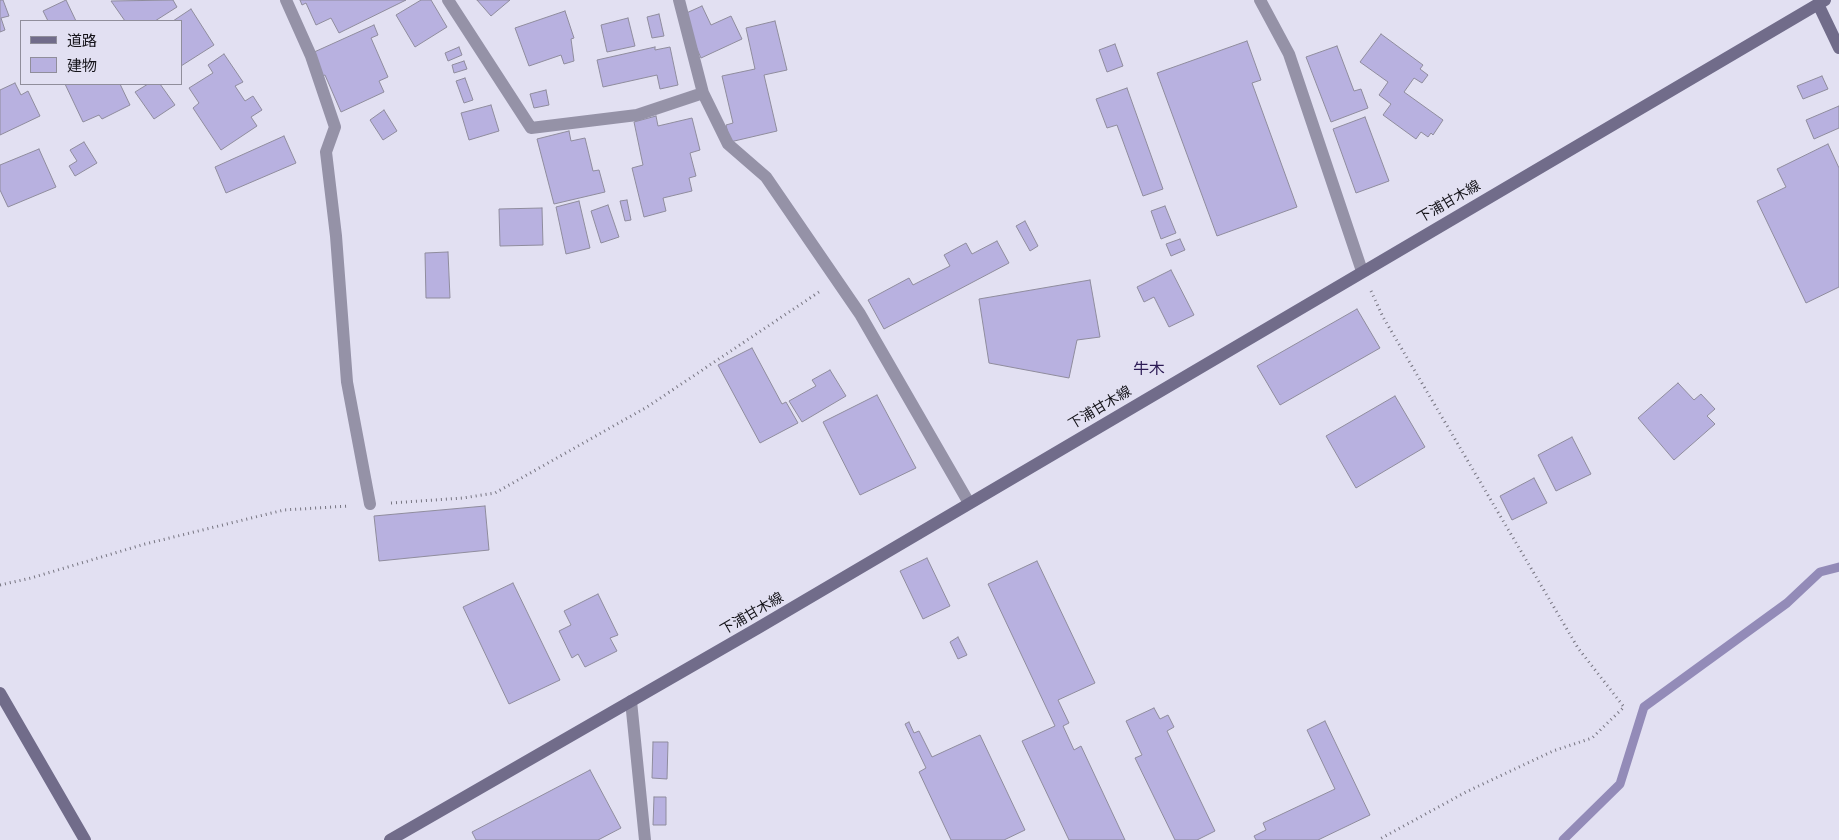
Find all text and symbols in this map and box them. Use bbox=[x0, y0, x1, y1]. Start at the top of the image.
legend bbox=[20, 20, 182, 85]
text: 道路 bbox=[67, 31, 97, 50]
text: 建物 bbox=[67, 56, 97, 75]
street label: 下浦甘木線 bbox=[1414, 177, 1484, 227]
district label: 牛木 bbox=[1133, 359, 1165, 379]
street label: 下浦甘木線 bbox=[1066, 383, 1134, 433]
street label: 下浦甘木線 bbox=[717, 589, 787, 639]

